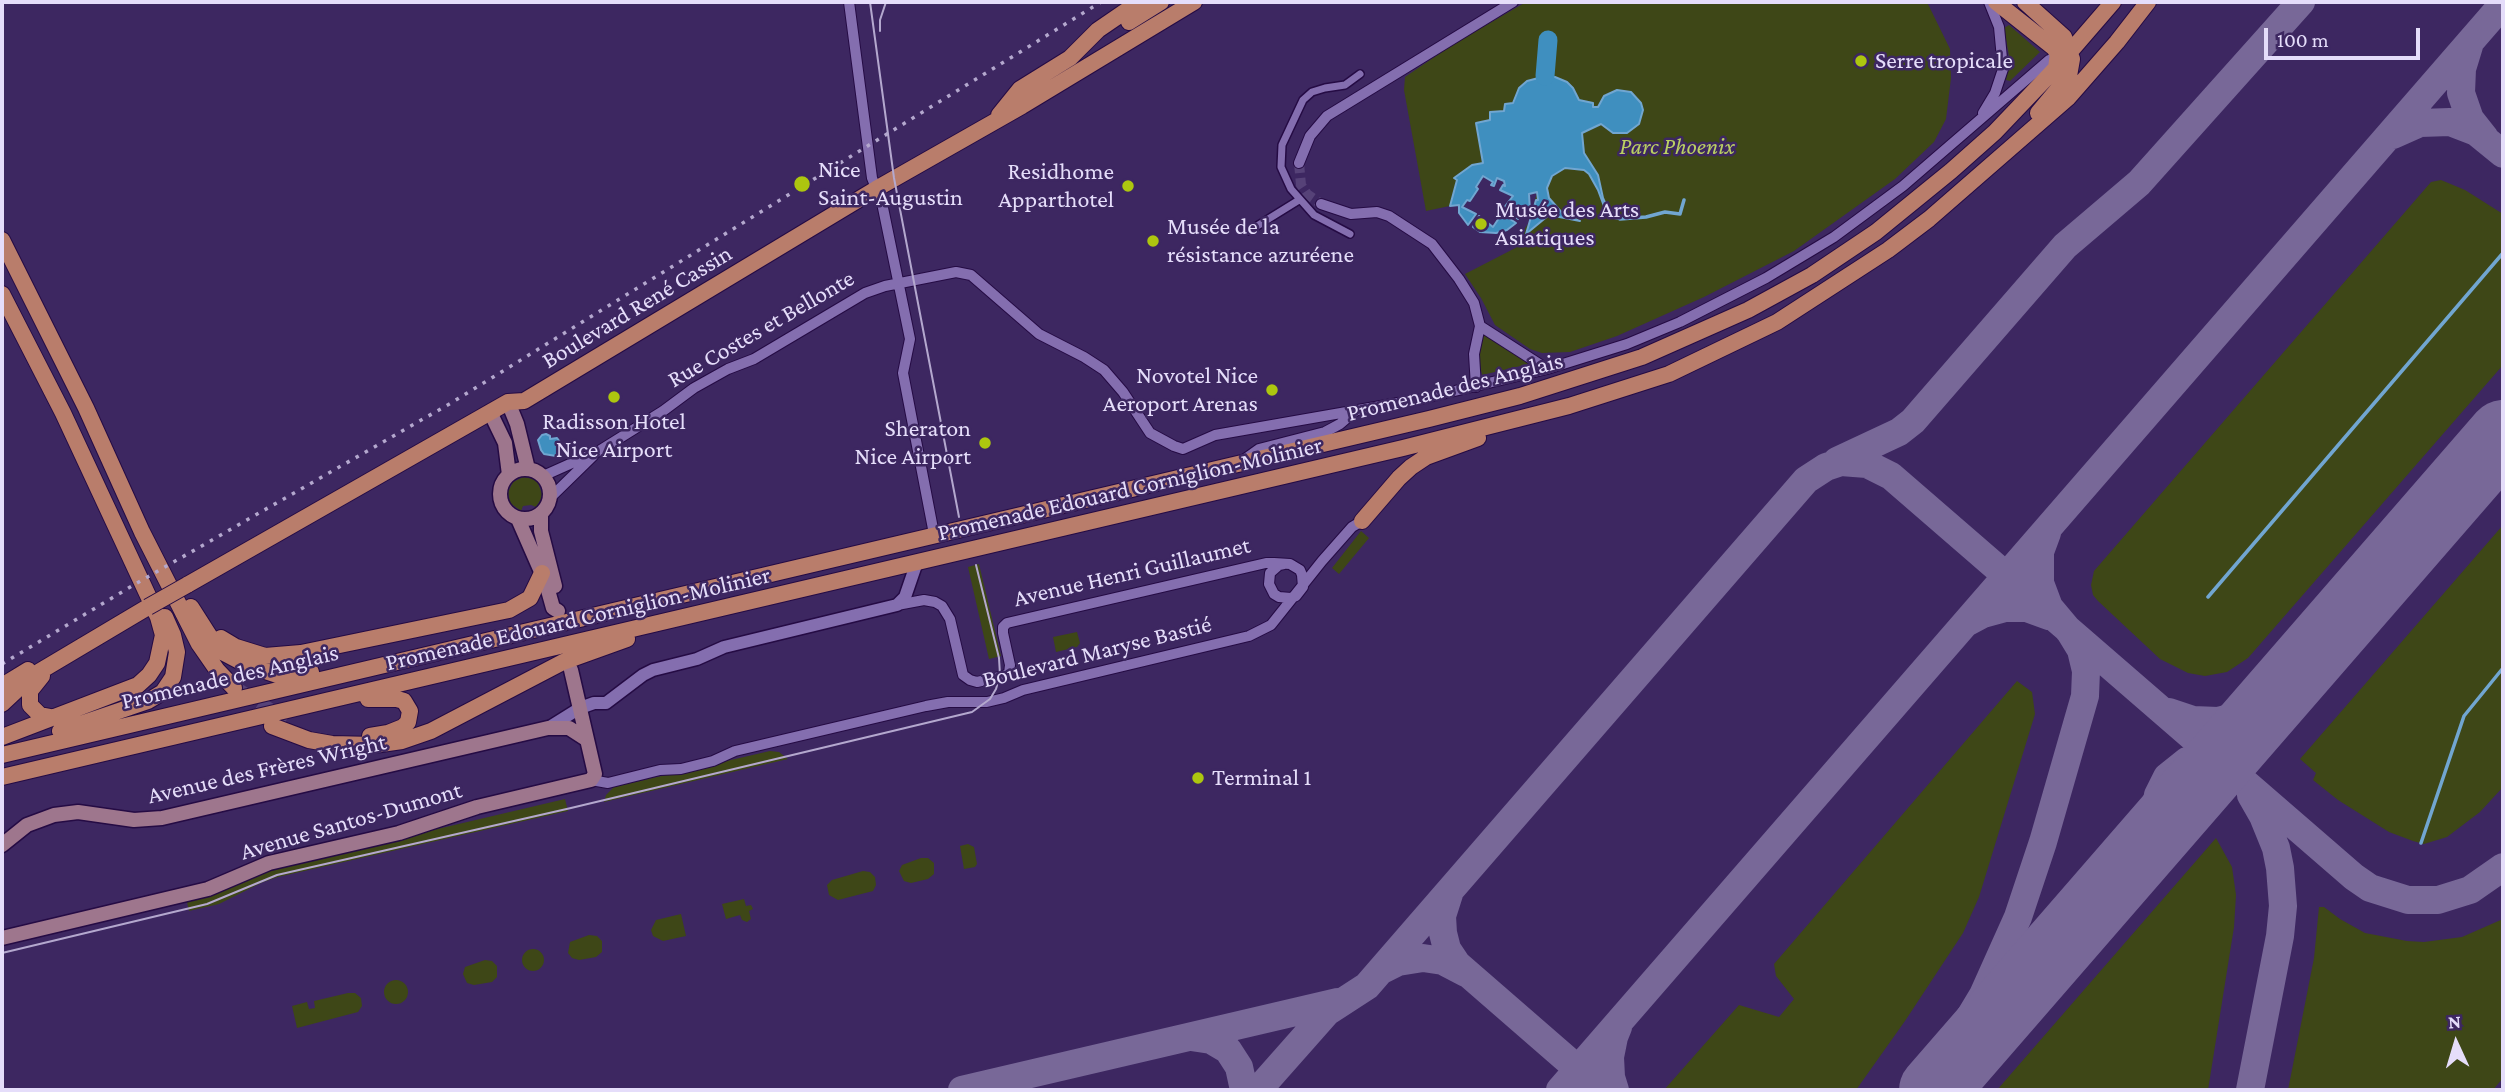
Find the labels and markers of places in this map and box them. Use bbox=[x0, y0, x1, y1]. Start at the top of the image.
place label: Serre tropicale bbox=[1875, 47, 2013, 75]
marker: Serre tropicale bbox=[1853, 53, 1869, 69]
place label: Nice Saint-Augustin bbox=[818, 156, 963, 212]
place label: Residhome Apparthotel bbox=[998, 158, 1114, 214]
marker: Nice Saint-Augustin bbox=[792, 174, 812, 194]
marker: Residhome Apparthotel bbox=[1120, 178, 1136, 194]
place label: Musée des Arts Asiatiques bbox=[1495, 196, 1639, 252]
place label: Musée de la résistance azuréene bbox=[1167, 213, 1354, 269]
marker: Musée des Arts Asiatiques bbox=[1473, 216, 1489, 232]
marker: Musée de la résistance azuréene bbox=[1145, 233, 1161, 249]
place label: Novotel Nice Aeroport Arenas bbox=[1103, 362, 1258, 418]
marker: Novotel Nice Aeroport Arenas bbox=[1264, 382, 1280, 398]
marker: Radisson Hotel Nice Airport bbox=[606, 389, 622, 405]
place label: Radisson Hotel Nice Airport bbox=[542, 408, 686, 464]
place label: Sheraton Nice Airport bbox=[855, 415, 971, 471]
marker: Sheraton Nice Airport bbox=[977, 435, 993, 451]
place label: Terminal 1 bbox=[1212, 764, 1312, 792]
marker: Terminal 1 bbox=[1190, 770, 1206, 786]

